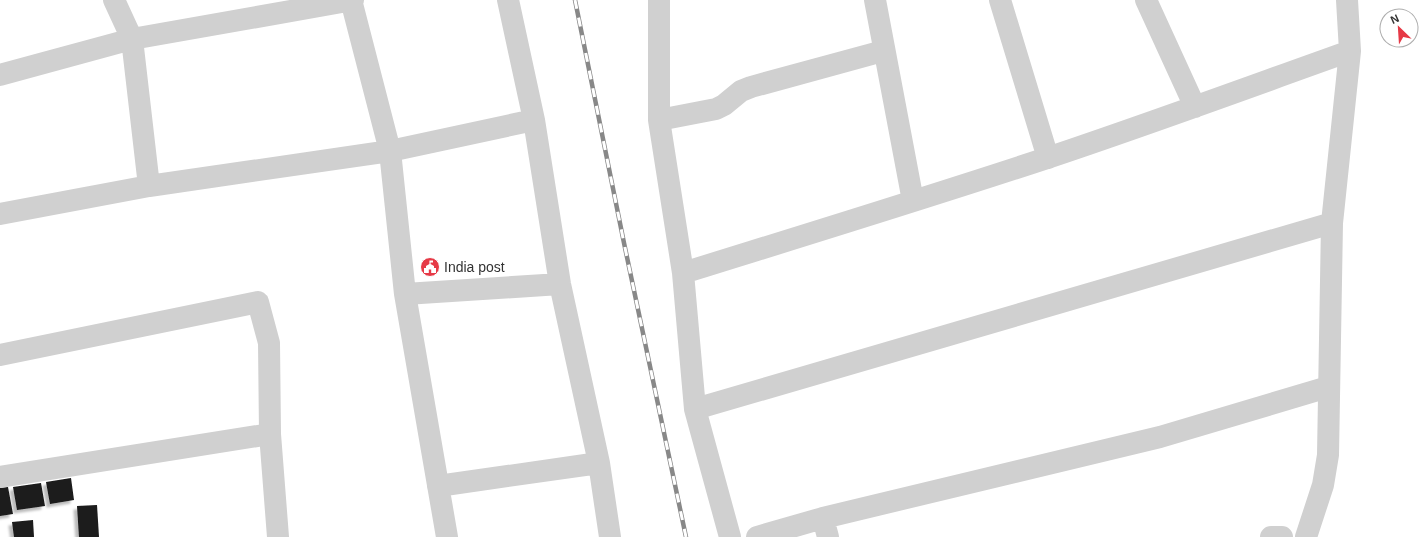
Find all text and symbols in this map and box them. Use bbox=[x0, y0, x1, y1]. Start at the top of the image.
north arrow bbox=[1379, 8, 1419, 48]
text: N bbox=[1389, 12, 1401, 26]
public building icon: India post bbox=[419, 256, 441, 278]
place label: India post bbox=[444, 259, 505, 275]

